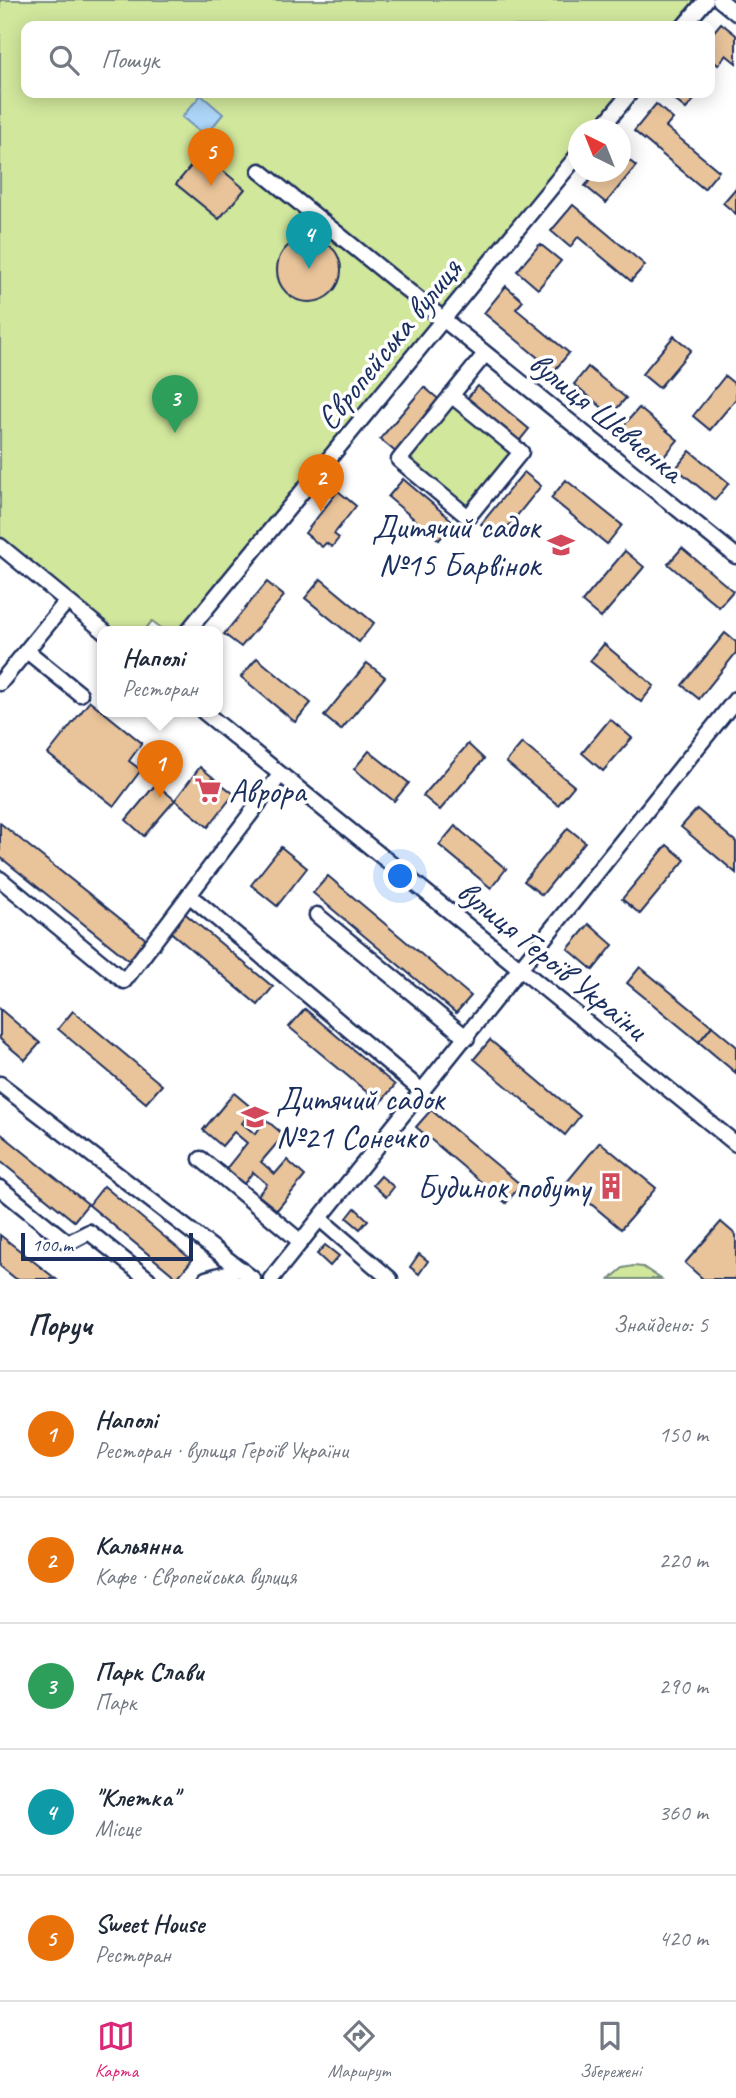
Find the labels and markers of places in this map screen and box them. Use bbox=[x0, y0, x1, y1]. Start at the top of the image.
pin: 5 bbox=[188, 128, 234, 186]
pin: 4 bbox=[286, 211, 332, 269]
pin: 3 bbox=[152, 375, 198, 433]
pin: 2 bbox=[298, 454, 344, 512]
place label: Дитячий садок №15 Барвінок bbox=[372, 506, 543, 586]
school or university icon: Дитячий садок №15 Барвінок bbox=[546, 530, 576, 560]
pin: 1 bbox=[137, 740, 183, 798]
place label: Аврора bbox=[229, 770, 307, 812]
supermarket icon: Аврора bbox=[193, 775, 223, 805]
place label: Дитячий садок №21 Сонечко bbox=[276, 1078, 446, 1158]
school or university icon: Дитячий садок №21 Сонечко bbox=[240, 1102, 270, 1132]
place label: Будинок побуту bbox=[417, 1166, 593, 1208]
building icon: Будинок побуту bbox=[596, 1171, 626, 1201]

